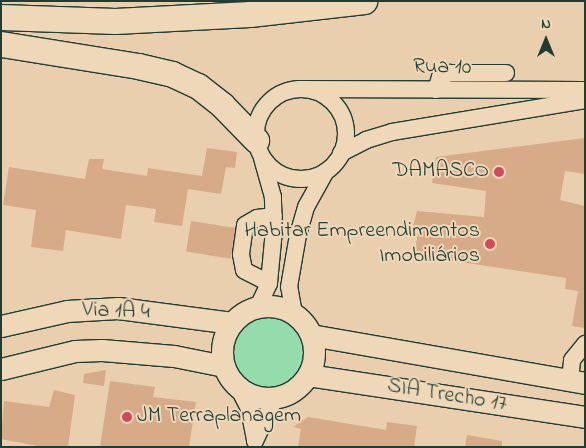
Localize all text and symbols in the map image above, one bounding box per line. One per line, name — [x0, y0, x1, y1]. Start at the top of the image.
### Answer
text: N — [541, 14, 551, 35]
north arrow — [521, 15, 571, 65]
street label: Rua 10 — [412, 54, 472, 82]
place label: DAMASCO — [392, 159, 489, 185]
marker: DAMASCO — [493, 166, 505, 178]
place label: Habitar Empreendimentos Imobiliários — [244, 218, 480, 270]
marker: Habitar Empreendimentos Imobiliários — [484, 238, 496, 250]
street label: Via 1A 4 — [82, 298, 150, 326]
street label: SIA Trecho 17 — [385, 374, 509, 418]
place label: JM Terraplanagem — [137, 404, 301, 430]
marker: JM Terraplanagem — [121, 411, 133, 423]

